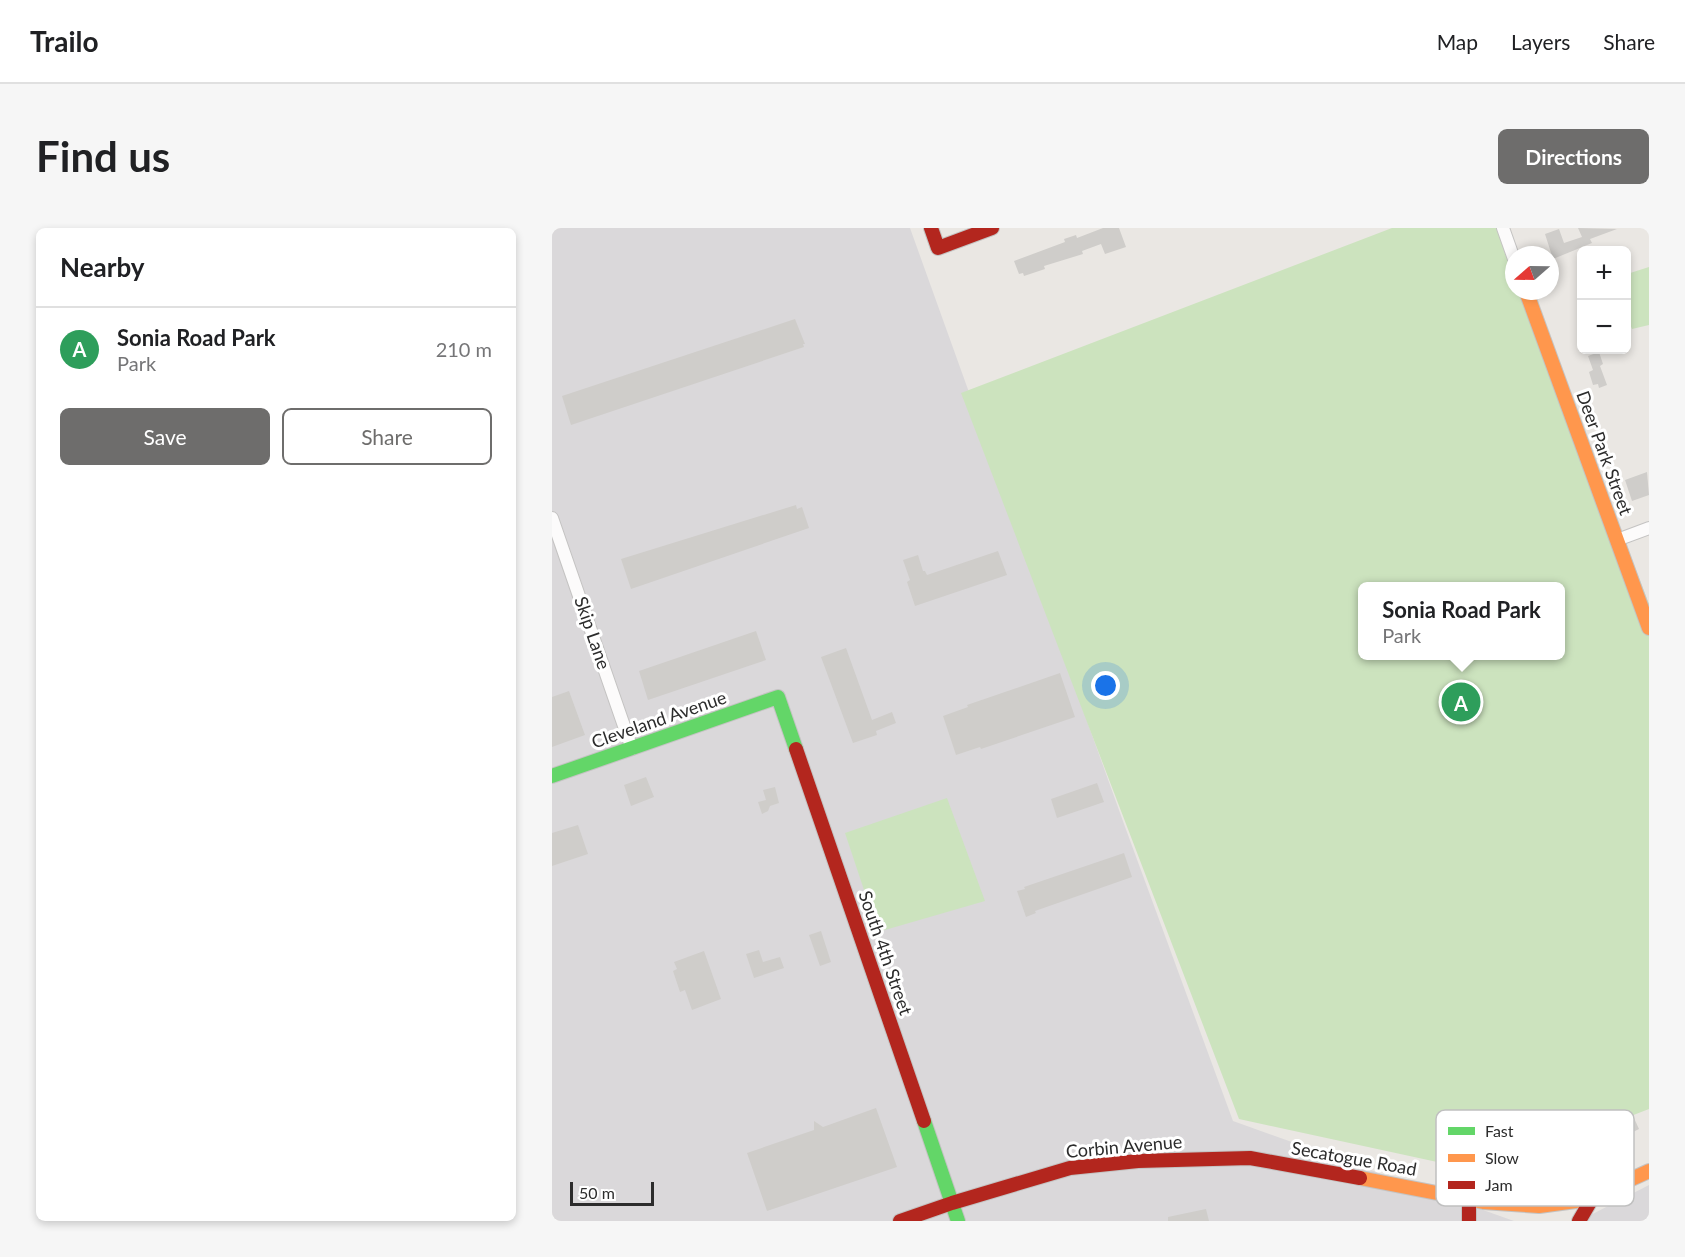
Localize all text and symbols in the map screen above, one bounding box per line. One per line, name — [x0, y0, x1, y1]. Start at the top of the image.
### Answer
text: Trailo — [30, 24, 99, 58]
text: Map — [1437, 29, 1478, 54]
text: Layers — [1511, 29, 1570, 54]
text: Share — [1603, 29, 1655, 54]
button: Directions — [1498, 129, 1649, 184]
text: Find us — [36, 131, 170, 181]
north arrow — [1505, 246, 1559, 300]
map controls — [1577, 246, 1631, 354]
button: + — [1577, 246, 1631, 300]
text: Nearby — [60, 251, 145, 283]
button: − — [1577, 300, 1631, 354]
text: Sonia Road Park — [117, 324, 276, 351]
text: A — [73, 337, 86, 361]
text: 210 m — [436, 337, 492, 361]
text: Park — [117, 351, 156, 375]
street label: Deer Park Street — [1572, 388, 1638, 518]
button: Save — [60, 408, 270, 465]
button: Share — [282, 408, 492, 465]
popup — [1358, 582, 1565, 660]
street label: Skip Lane — [570, 593, 616, 672]
text: Sonia Road Park — [1382, 596, 1541, 623]
text: Park — [1382, 623, 1421, 647]
your location — [1091, 671, 1120, 700]
pin: A — [1442, 680, 1480, 724]
street label: Cleveland Avenue — [588, 686, 729, 752]
street label: South 4th Street — [854, 888, 918, 1018]
legend — [1436, 1110, 1634, 1206]
text: Fast — [1485, 1121, 1514, 1140]
street label: Corbin Avenue — [1065, 1130, 1183, 1162]
street label: Secatogue Road — [1290, 1136, 1418, 1180]
text: Slow — [1485, 1148, 1519, 1167]
text: Jam — [1485, 1175, 1513, 1194]
scale bar — [570, 1179, 654, 1206]
text: 50 m — [579, 1183, 615, 1202]

